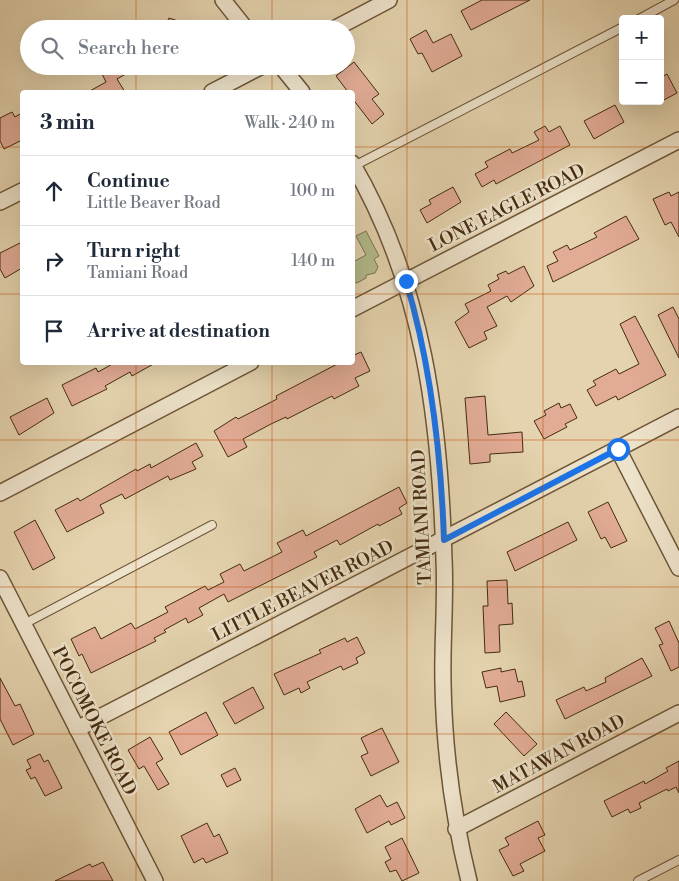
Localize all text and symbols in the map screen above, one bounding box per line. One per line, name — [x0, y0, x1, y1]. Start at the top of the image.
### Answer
map controls — [619, 15, 664, 105]
button: + — [619, 15, 664, 60]
search box — [20, 20, 355, 75]
icon: search — [38, 34, 66, 62]
text: Search here — [78, 36, 179, 60]
button: − — [619, 60, 664, 105]
text: 3 min — [40, 110, 95, 136]
text: Walk · 240 m — [244, 113, 335, 133]
street label: LONE EAGLE ROAD — [425, 159, 589, 257]
text: Continue — [87, 169, 170, 193]
icon: ahead — [40, 177, 68, 205]
text: 100 m — [290, 181, 335, 201]
text: Little Beaver Road — [87, 193, 221, 213]
text: Turn right — [87, 239, 180, 263]
icon: right — [40, 247, 68, 275]
text: 140 m — [291, 251, 335, 271]
text: Tamiani Road — [87, 263, 188, 283]
route end — [395, 270, 418, 293]
icon: arrive — [40, 317, 68, 345]
text: Arrive at destination — [87, 319, 270, 343]
route start — [607, 438, 630, 461]
street label: TAMIANI ROAD — [407, 449, 437, 585]
street label: LITTLE BEAVER ROAD — [208, 535, 398, 647]
street label: POCOMOKE ROAD — [47, 643, 141, 799]
street label: MATAWAN ROAD — [489, 709, 629, 799]

